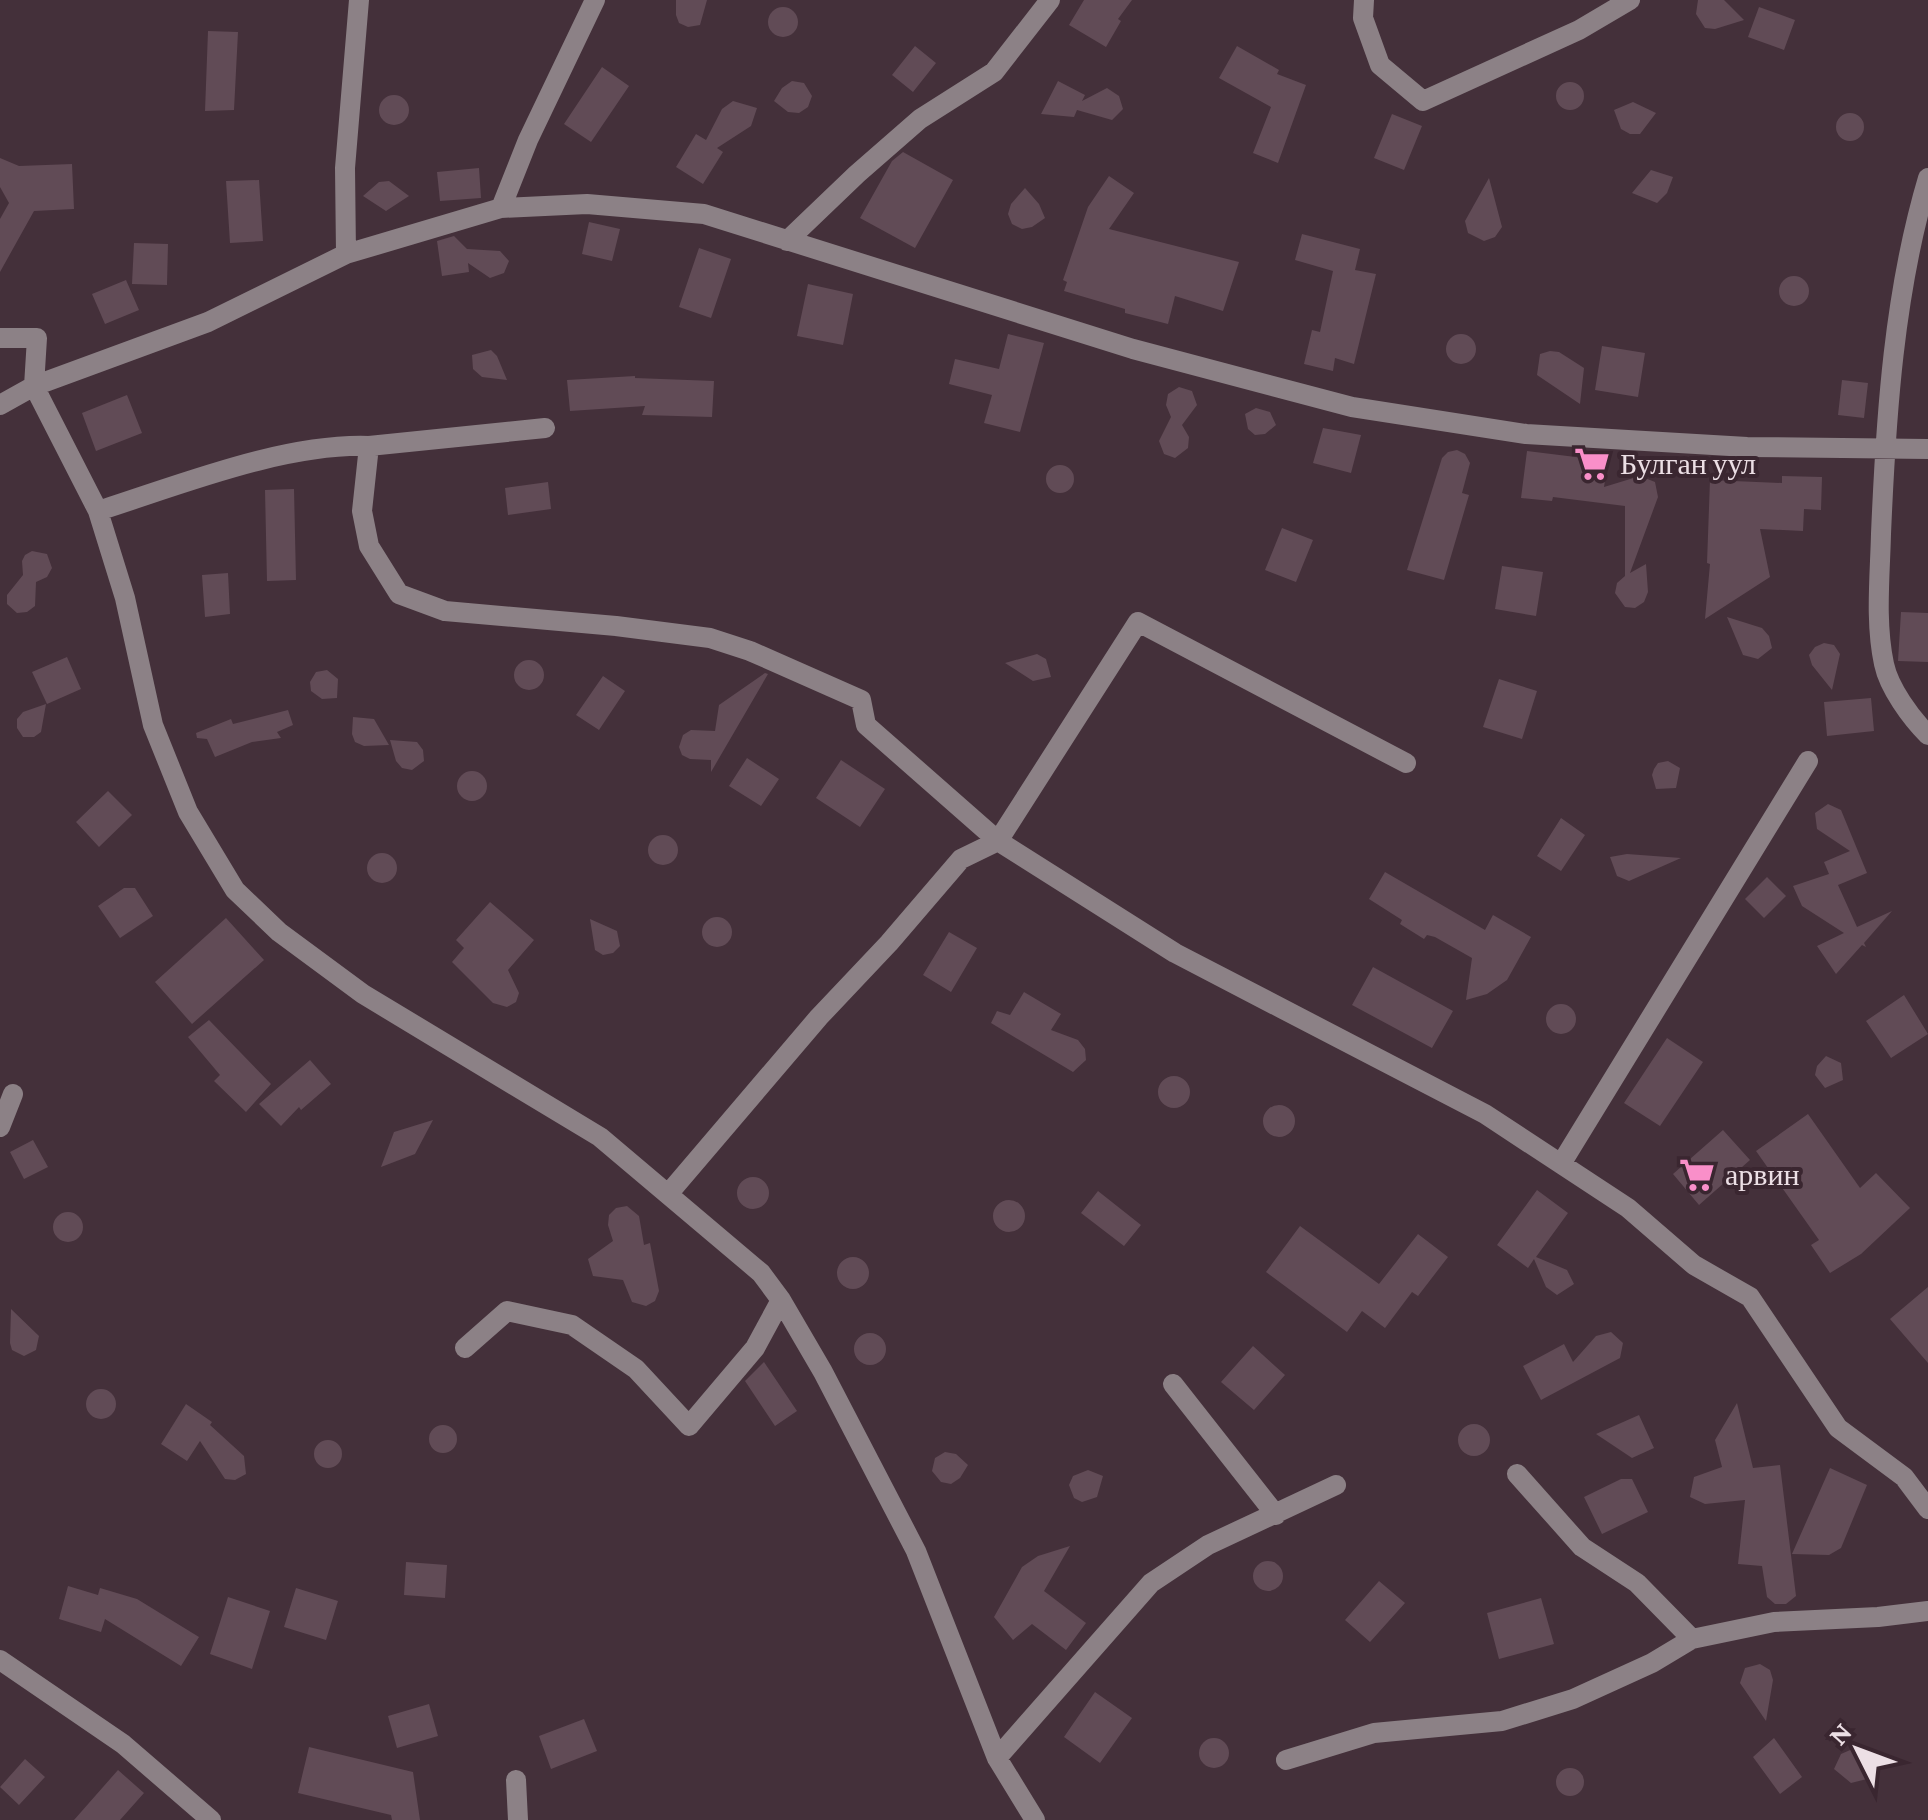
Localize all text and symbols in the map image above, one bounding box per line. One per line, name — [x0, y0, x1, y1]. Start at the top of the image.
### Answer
supermarket icon: Булган уул — [1573, 445, 1611, 483]
place label: Булган уул — [1620, 447, 1756, 480]
supermarket icon: арвин — [1678, 1156, 1716, 1194]
place label: арвин — [1725, 1158, 1800, 1191]
north arrow — [1808, 1700, 1908, 1800]
text: N — [1822, 1716, 1858, 1751]

